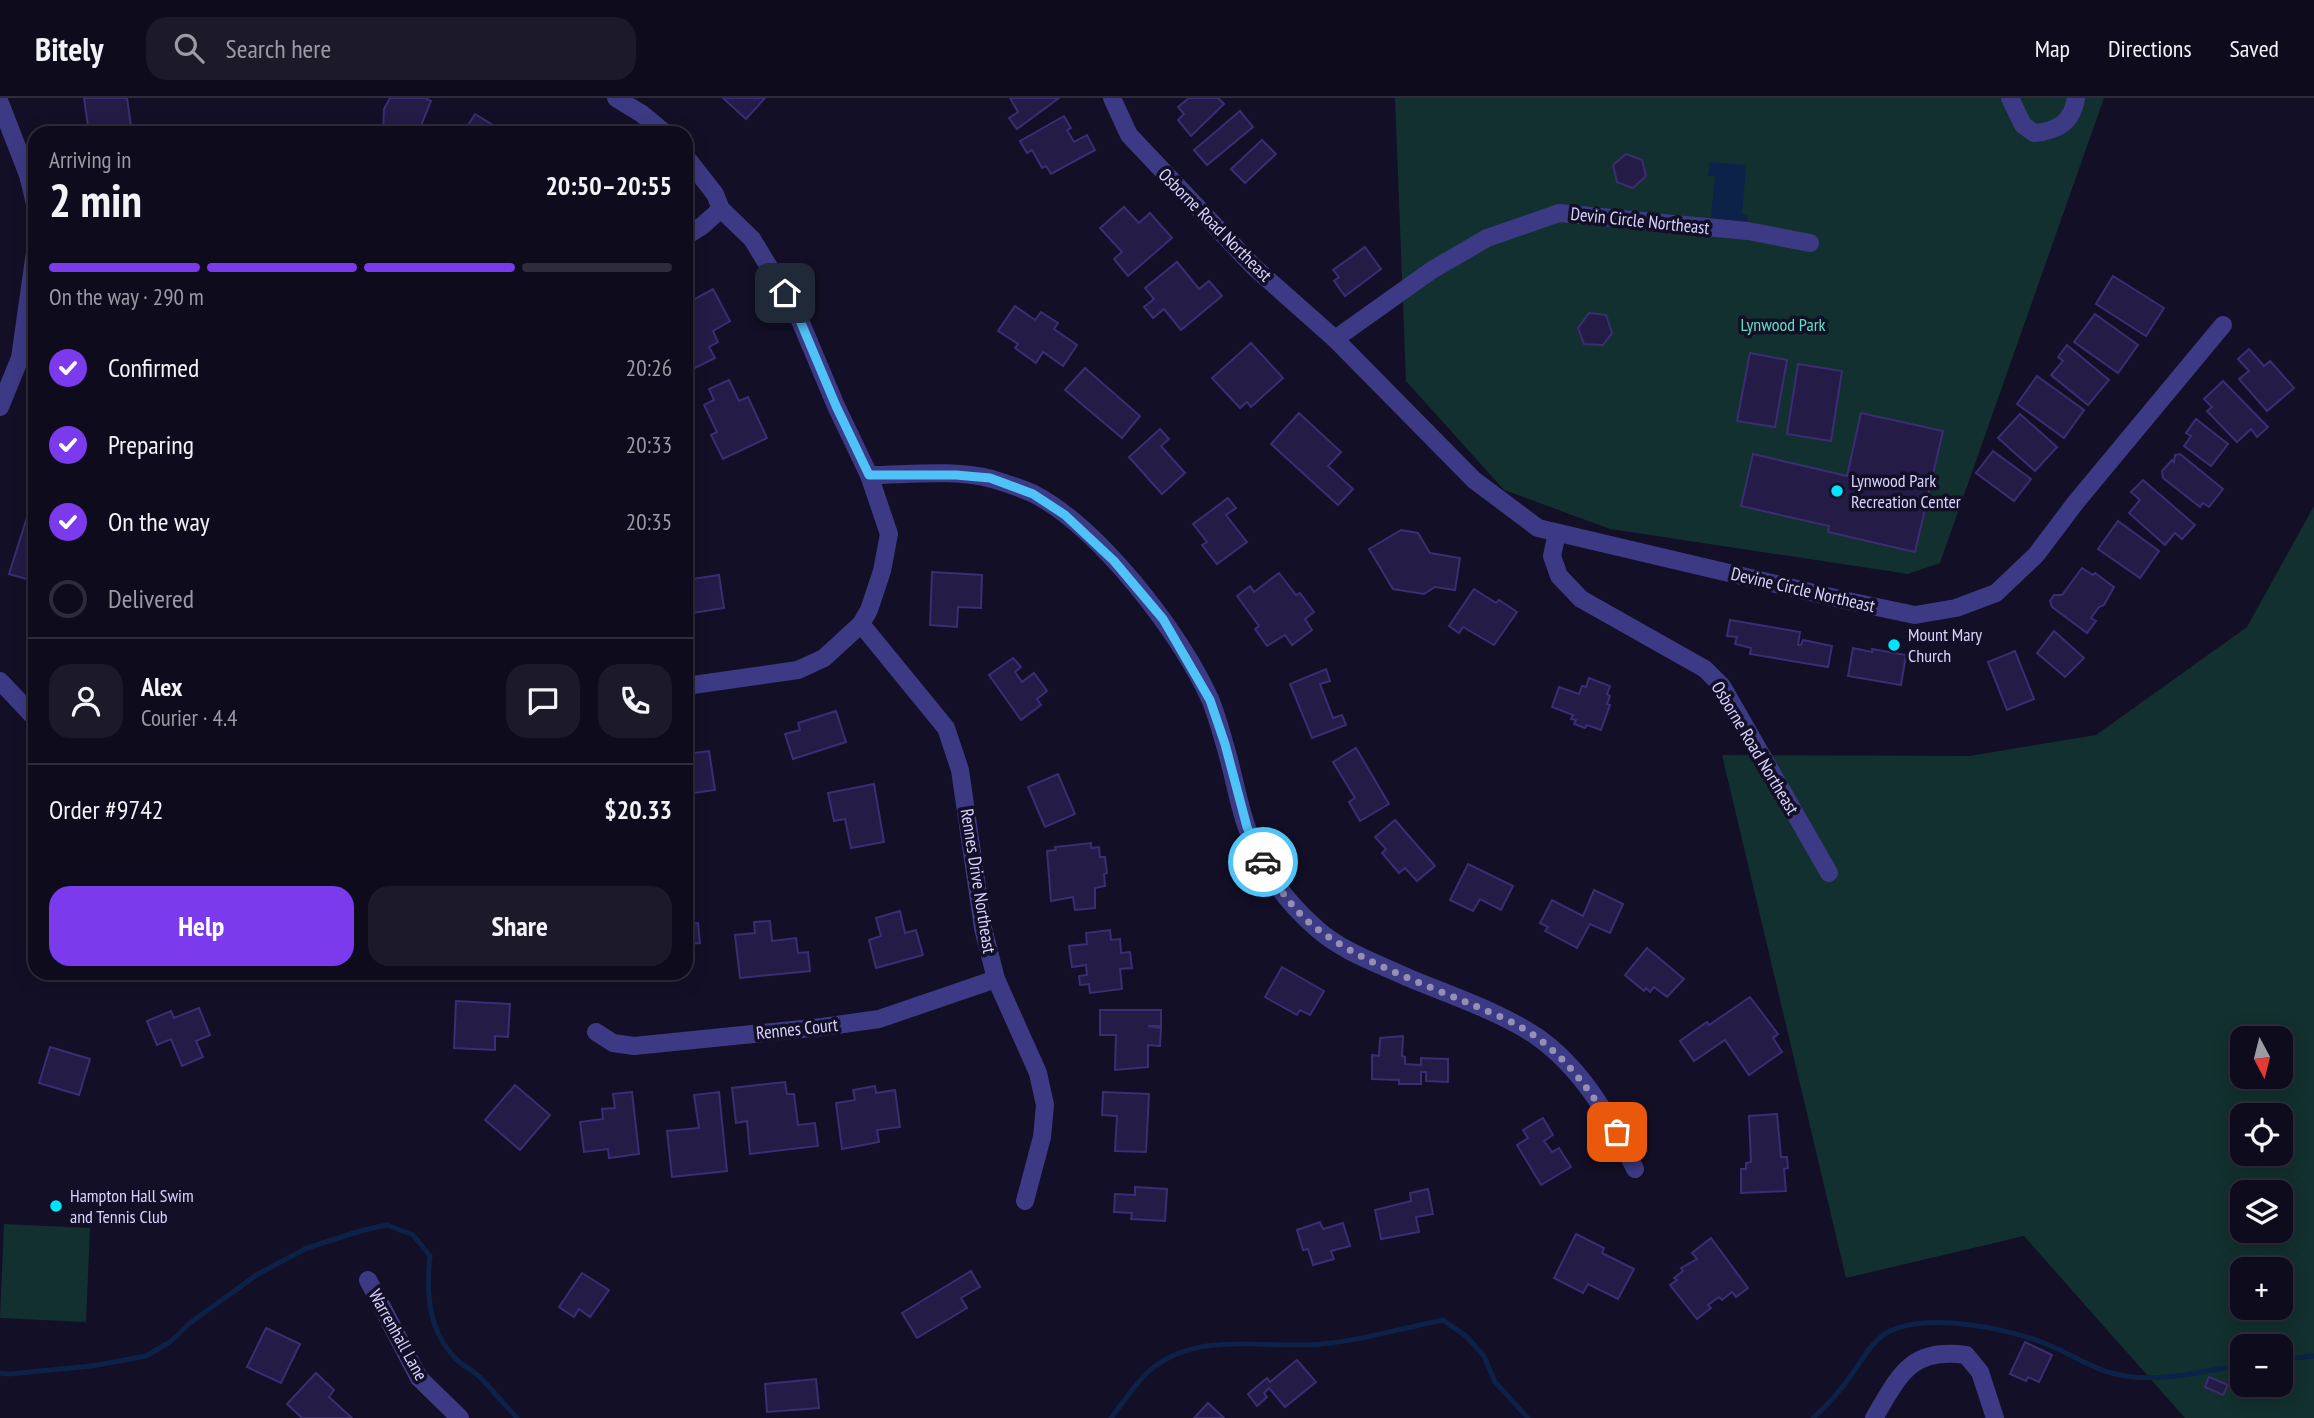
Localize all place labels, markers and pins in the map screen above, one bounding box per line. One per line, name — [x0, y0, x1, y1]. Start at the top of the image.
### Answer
pin — [755, 263, 815, 323]
place label: Lynwood Park Recreation Center — [1851, 469, 1961, 513]
marker: Lynwood Park Recreation Center — [1829, 483, 1845, 499]
place label: Mount Mary Church — [1908, 623, 1982, 667]
marker: Mount Mary Church — [1886, 637, 1902, 653]
pin — [1587, 1102, 1647, 1162]
place label: Hampton Hall Swim and Tennis Club — [70, 1184, 194, 1228]
marker: Hampton Hall Swim and Tennis Club — [48, 1198, 64, 1214]

